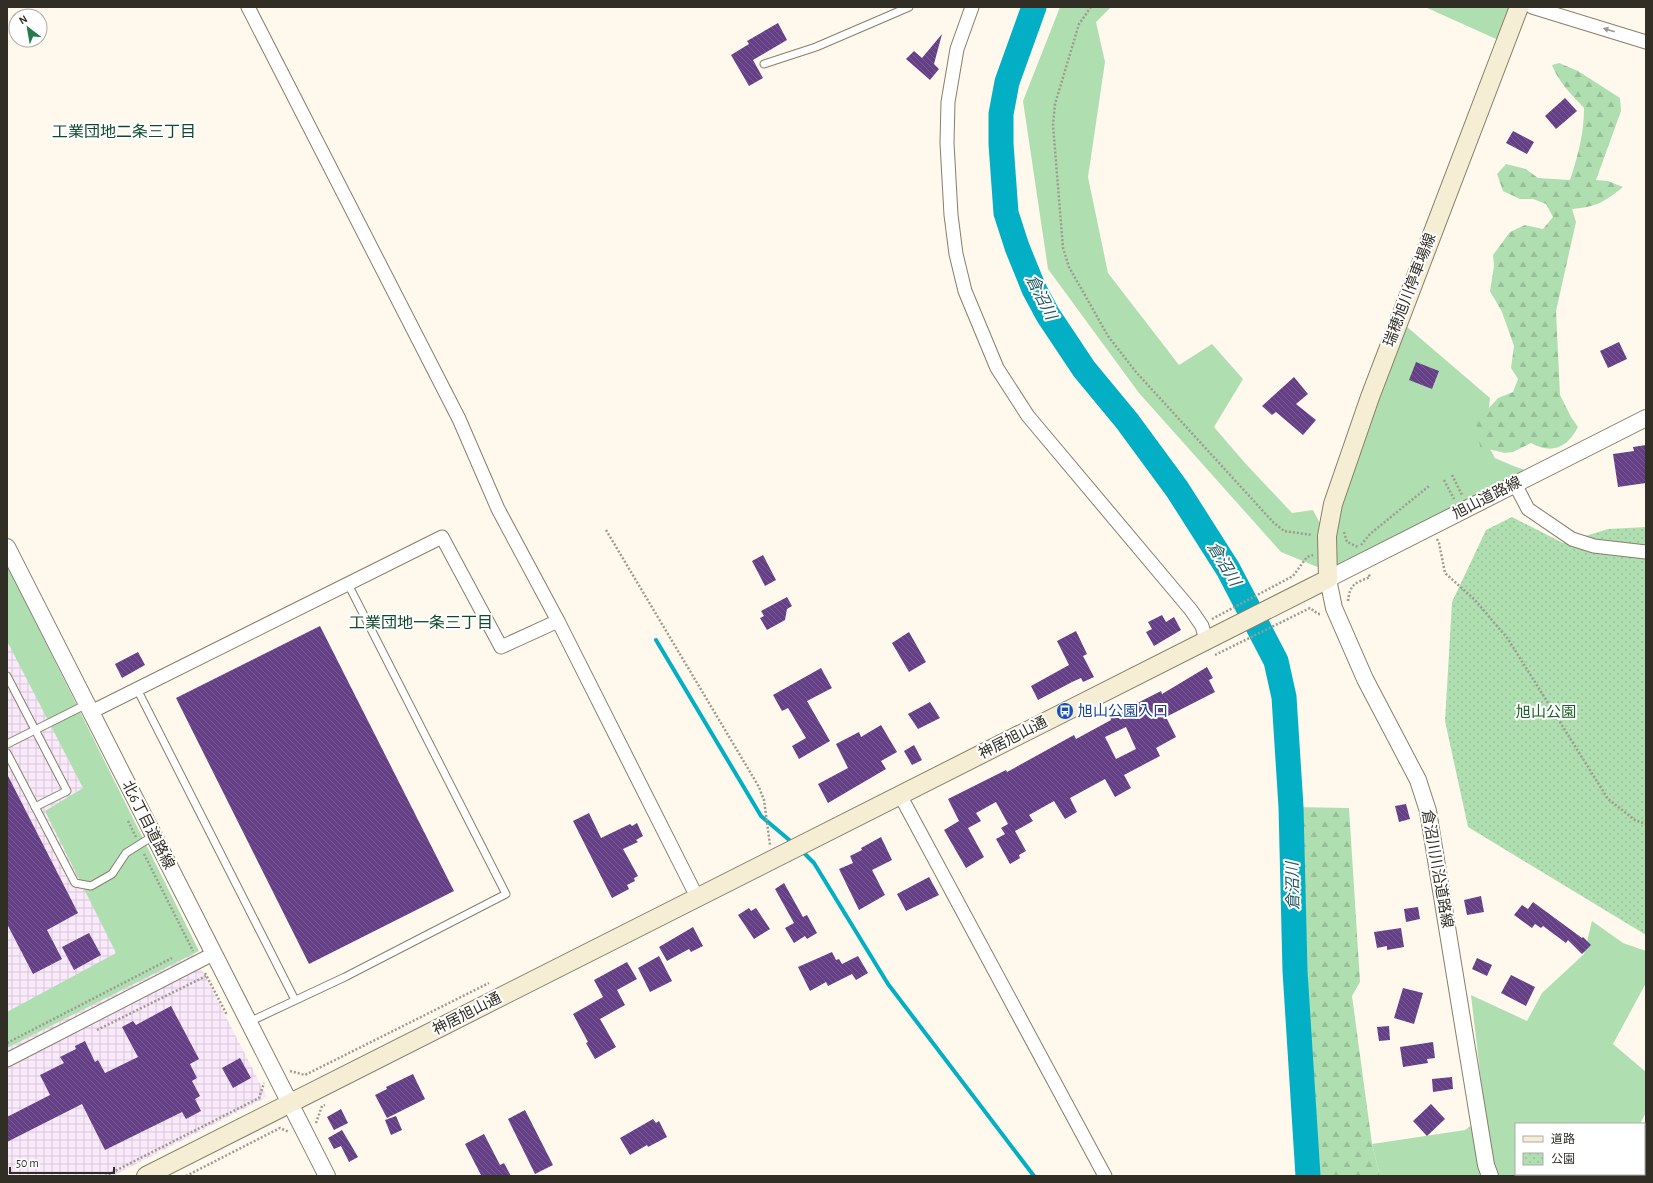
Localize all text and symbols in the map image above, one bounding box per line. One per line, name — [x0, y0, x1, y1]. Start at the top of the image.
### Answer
north arrow — [8, 8, 48, 48]
text: N — [17, 13, 29, 27]
one-way arrow — [1602, 27, 1614, 33]
district label: 工業団地二条三丁目 — [52, 123, 196, 140]
street label: 瑞穂旭川停車場線 — [1381, 231, 1439, 349]
water label: 倉沼川 — [1023, 272, 1061, 324]
street label: 旭山道路線 — [1450, 473, 1524, 522]
water label: 倉沼川 — [1205, 539, 1245, 590]
district label: 工業団地一条三丁目 — [349, 614, 493, 631]
bus stop icon: 旭山公園入口 — [1055, 701, 1075, 721]
place label: 旭山公園入口 — [1078, 703, 1168, 719]
park label: 旭山公園 — [1516, 704, 1576, 720]
street label: 神居旭山通 — [976, 713, 1050, 762]
street label: 北6丁目道路線 — [119, 777, 178, 872]
street label: 倉沼川川沿道路線 — [1419, 808, 1456, 929]
water label: 倉沼川 — [1284, 860, 1301, 910]
street label: 神居旭山通 — [430, 989, 504, 1038]
legend — [1515, 1123, 1645, 1175]
text: 道路 — [1551, 1132, 1575, 1145]
scale bar — [10, 1149, 114, 1175]
text: 公園 — [1551, 1153, 1575, 1165]
text: 50 m — [16, 1157, 39, 1169]

